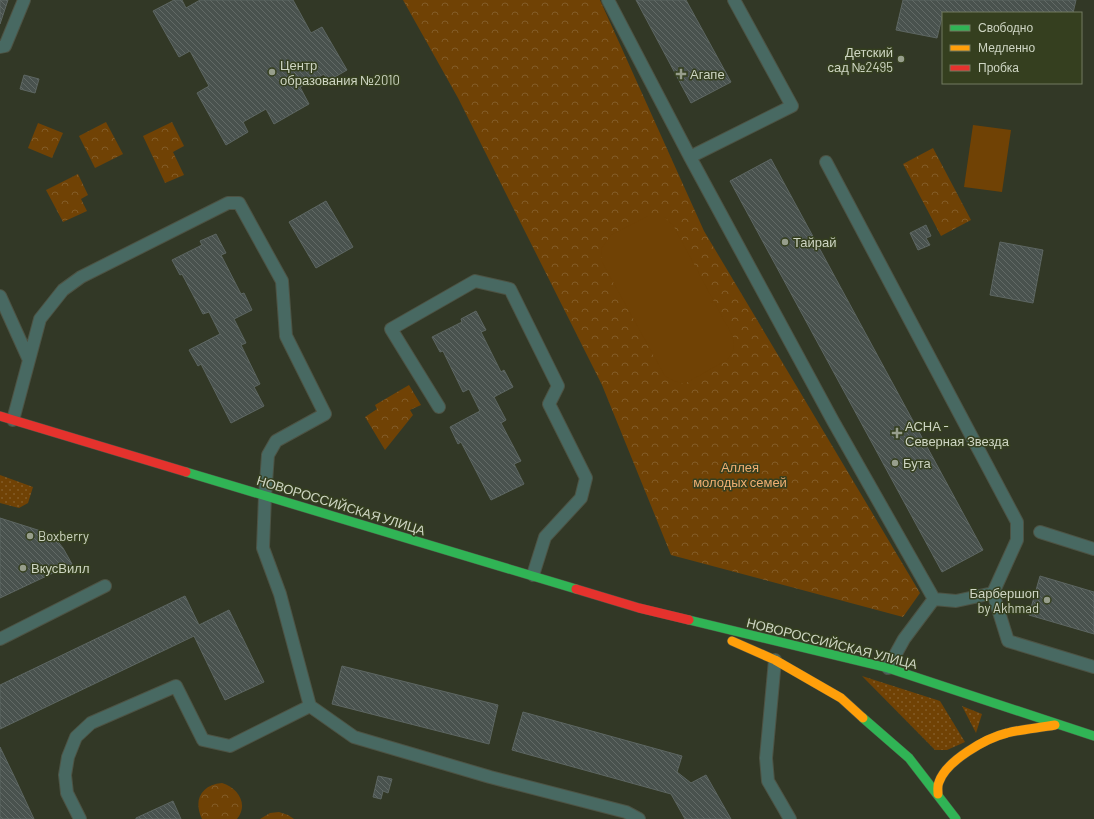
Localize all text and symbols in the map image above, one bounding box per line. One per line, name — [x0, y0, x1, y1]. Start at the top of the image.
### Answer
legend — [942, 12, 1082, 84]
text: Свободно — [978, 20, 1033, 35]
text: Медленно — [978, 40, 1035, 55]
place label: Детский сад №2495 — [828, 44, 893, 75]
marker: Детский сад №2495 — [896, 54, 906, 64]
place label: Центр образования №2010 — [280, 57, 400, 88]
text: Пробка — [978, 60, 1019, 75]
place label: Агапе — [690, 66, 725, 82]
marker: Центр образования №2010 — [267, 67, 277, 77]
marker: Агапе — [675, 68, 687, 80]
place label: Тайрай — [793, 234, 837, 250]
marker: Тайрай — [780, 237, 790, 247]
place label: АСНА - Северная Звезда — [905, 418, 1010, 449]
marker: АСНА - Северная Звезда — [892, 428, 902, 438]
place label: Бута — [903, 455, 932, 471]
marker: Бута — [890, 458, 900, 468]
park label: Аллея молодых семей — [693, 459, 787, 490]
street label: НОВОРОССИЙСКАЯ УЛИЦА — [255, 472, 428, 538]
place label: Boxberry — [38, 528, 89, 544]
marker: Boxberry — [25, 531, 35, 541]
place label: ВкусВилл — [31, 560, 89, 576]
marker: ВкусВилл — [18, 563, 28, 573]
place label: Барбершоп by Akhmad — [970, 585, 1039, 616]
marker: Барбершоп by Akhmad — [1042, 595, 1052, 605]
street label: НОВОРОССИЙСКАЯ УЛИЦА — [745, 614, 919, 672]

